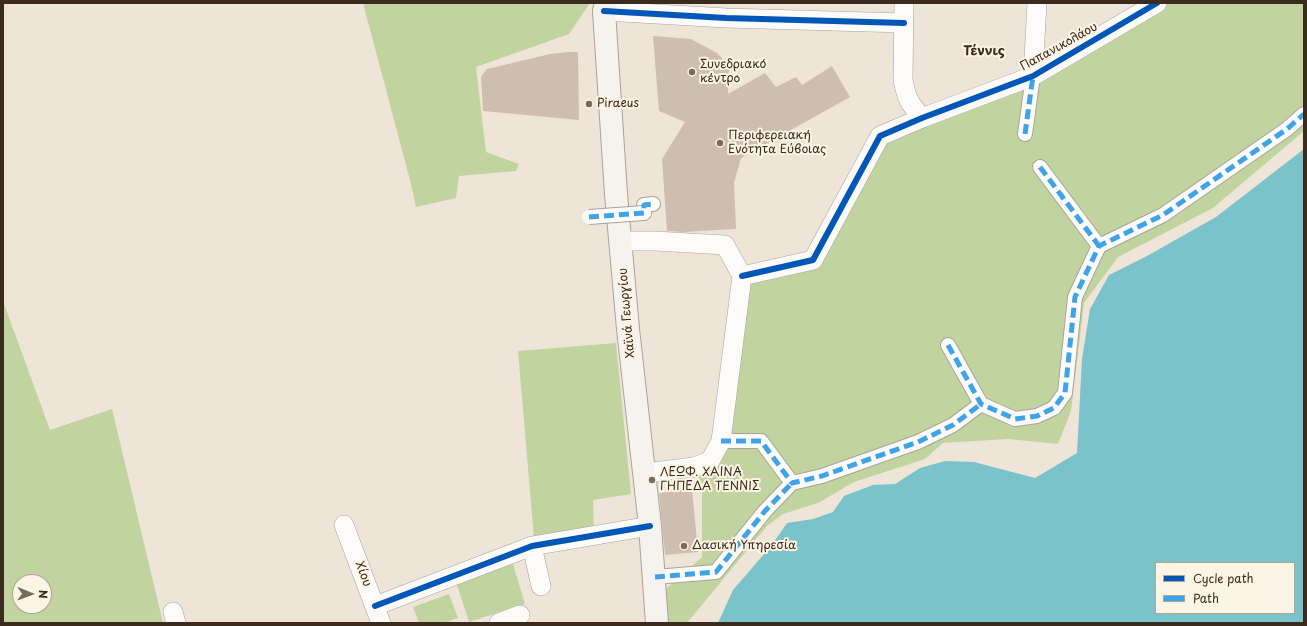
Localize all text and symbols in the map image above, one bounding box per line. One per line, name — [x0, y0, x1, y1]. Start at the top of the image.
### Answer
street label: Παπανικολάου — [1018, 20, 1100, 74]
district label: Τέννις — [963, 43, 1005, 59]
place label: Συνεδριακό κέντρο — [700, 58, 766, 86]
marker: Συνεδριακό κέντρο — [687, 67, 697, 77]
place label: Piraeus — [597, 97, 639, 111]
marker: Piraeus — [584, 99, 594, 109]
place label: Περιφερειακή Ενότητα Εύβοιας — [728, 129, 826, 157]
marker: Περιφερειακή Ενότητα Εύβοιας — [715, 138, 725, 148]
street label: Χαϊνά Γεωργίου — [616, 267, 638, 359]
place label: ΛΕΩΦ. ΧΑΙΝΑ ΓΗΠΕΔΑ ΤΕΝΝΙΣ — [660, 466, 760, 494]
marker: ΛΕΩΦ. ΧΑΙΝΑ ΓΗΠΕΔΑ ΤΕΝΝΙΣ — [647, 475, 657, 485]
place label: Δασική Υπηρεσία — [692, 539, 796, 553]
marker: Δασική Υπηρεσία — [679, 541, 689, 551]
street label: Χίου — [352, 559, 374, 589]
legend — [1155, 562, 1295, 614]
text: Cycle path — [1193, 569, 1254, 587]
north arrow — [12, 574, 52, 614]
text: Path — [1193, 589, 1219, 607]
text: N — [35, 590, 52, 599]

